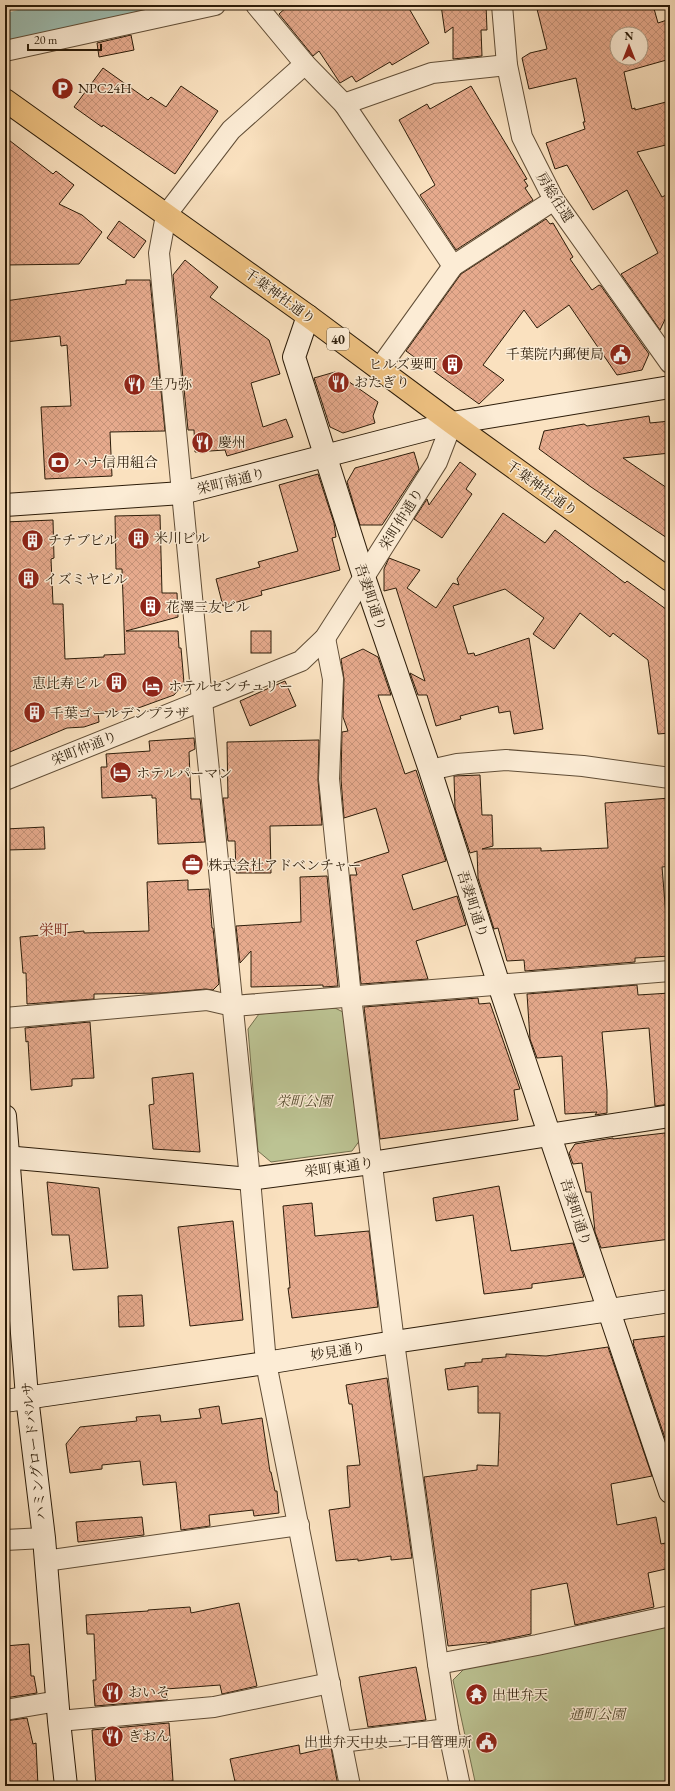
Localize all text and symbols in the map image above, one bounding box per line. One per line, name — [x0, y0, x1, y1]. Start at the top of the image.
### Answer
scale bar — [28, 26, 101, 52]
north arrow — [609, 26, 649, 66]
text: N — [625, 29, 634, 43]
text: 20 m — [34, 32, 58, 48]
parking icon: NPC24H — [50, 75, 76, 101]
place label: NPC24H — [78, 79, 132, 97]
street label: 房総往還 — [533, 168, 577, 226]
street label: 千葉神社通り — [241, 264, 319, 328]
road number: 40 — [327, 328, 349, 350]
public building icon: 千葉院内郵便局 — [607, 341, 633, 367]
place label: 千葉院内郵便局 — [506, 345, 604, 363]
building icon: ヒルズ要町 — [440, 351, 466, 377]
place label: ヒルズ要町 — [368, 355, 438, 373]
restaurant icon: おたぎり — [326, 369, 352, 395]
restaurant icon: 生乃弥 — [122, 371, 148, 397]
place label: おたぎり — [354, 373, 410, 391]
place label: 生乃弥 — [150, 375, 192, 393]
restaurant icon: 慶州 — [189, 429, 215, 455]
place label: 慶州 — [218, 433, 246, 451]
bank icon: ハナ信用組合 — [46, 449, 72, 475]
place label: ハナ信用組合 — [74, 453, 158, 471]
street label: 千葉神社通り — [503, 456, 581, 520]
street label: 栄町南通り — [195, 464, 267, 498]
street label: 栄町仲通り — [375, 485, 427, 553]
building icon: 米川ビル — [125, 525, 151, 551]
building icon: チチブビル — [20, 527, 46, 553]
place label: 米川ビル — [154, 529, 210, 547]
place label: チチブビル — [48, 531, 118, 549]
street label: 吾妻町通り — [351, 561, 391, 633]
building icon: イズミヤビル — [15, 566, 41, 592]
place label: イズミヤビル — [44, 570, 128, 588]
building icon: 花澤三友ビル — [138, 594, 164, 620]
place label: 花澤三友ビル — [166, 598, 250, 616]
building icon: 恵比寿ビル — [104, 670, 130, 696]
hotel icon: ホテルセンチュリー — [140, 673, 166, 699]
place label: 恵比寿ビル — [32, 674, 102, 692]
place label: ホテルセンチュリー — [168, 677, 293, 695]
building icon: 千葉ゴールデンプラザ — [21, 700, 47, 726]
place label: 千葉ゴールデンプラザ — [50, 704, 189, 722]
street label: 栄町仲通り — [48, 727, 120, 769]
hotel icon: ホテルパーマン — [107, 760, 133, 786]
place label: ホテルパーマン — [136, 764, 232, 782]
office icon: 株式会社アドベンチャー — [179, 852, 205, 878]
place label: 株式会社アドベンチャー — [208, 856, 362, 874]
street label: 吾妻町通り — [454, 868, 492, 940]
district label: 栄町 — [39, 920, 69, 939]
park label: 栄町公園 — [276, 1092, 334, 1110]
street label: 栄町東通り — [303, 1153, 375, 1181]
street label: 吾妻町通り — [557, 1176, 595, 1248]
street label: 妙見通り — [309, 1338, 367, 1364]
street label: ハミングロードパルサ — [18, 1381, 50, 1521]
restaurant icon: おいそ — [99, 1679, 125, 1705]
temple icon: 出世弁天 — [464, 1682, 490, 1708]
place label: おいそ — [128, 1683, 170, 1701]
place label: 出世弁天 — [492, 1686, 548, 1704]
park label: 通町公園 — [569, 1705, 627, 1723]
restaurant icon: ぎおん — [99, 1723, 125, 1749]
place label: ぎおん — [128, 1727, 170, 1745]
public building icon: 出世弁天中央一丁目管理所 — [474, 1729, 500, 1755]
place label: 出世弁天中央一丁目管理所 — [304, 1733, 472, 1751]

